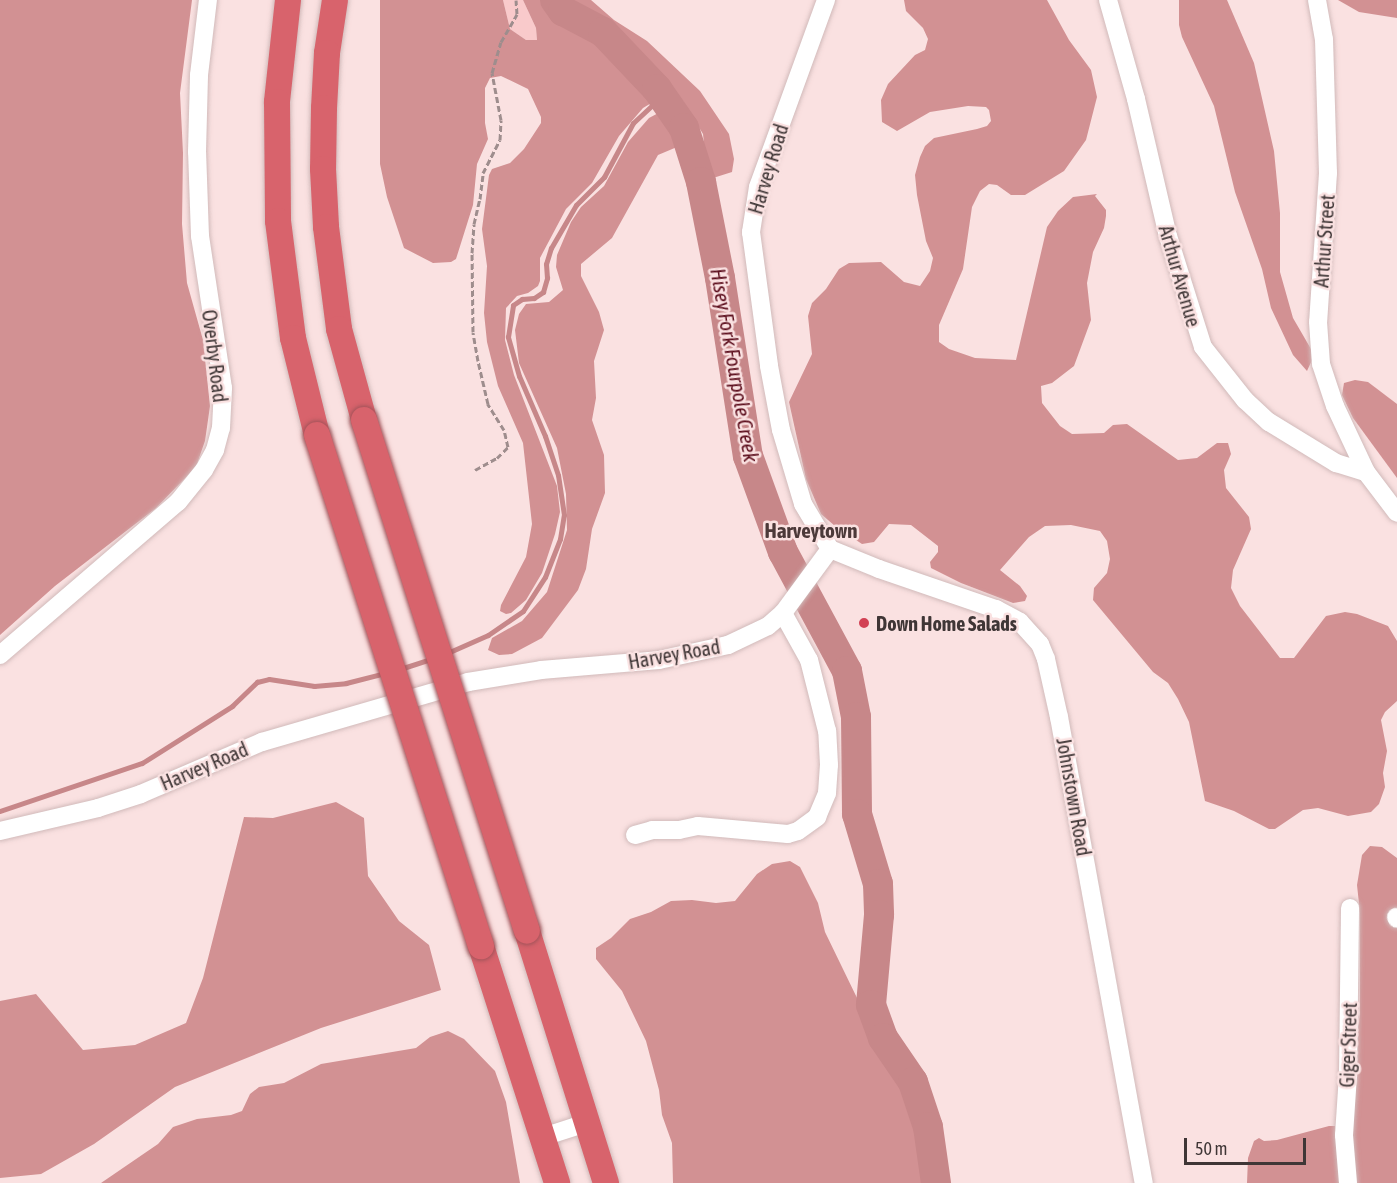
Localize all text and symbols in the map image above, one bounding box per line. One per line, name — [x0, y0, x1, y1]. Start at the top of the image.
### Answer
street label: Harvey Road — [743, 121, 793, 217]
street label: Arthur Street — [1309, 194, 1339, 288]
street label: Arthur Avenue — [1154, 222, 1206, 330]
water label: Hisey Fork Fourpole Creek — [706, 266, 764, 464]
street label: Overby Road — [197, 308, 233, 404]
district label: Harveytown — [765, 517, 857, 543]
place label: Down Home Salads — [876, 611, 1017, 635]
marker: Down Home Salads — [857, 616, 871, 630]
street label: Harvey Road — [626, 634, 722, 674]
street label: Johnstown Road — [1052, 736, 1096, 858]
street label: Harvey Road — [157, 737, 251, 795]
street label: Giger Street — [1335, 1002, 1361, 1088]
scale bar — [1187, 1126, 1308, 1164]
text: 50 m — [1195, 1138, 1227, 1159]

